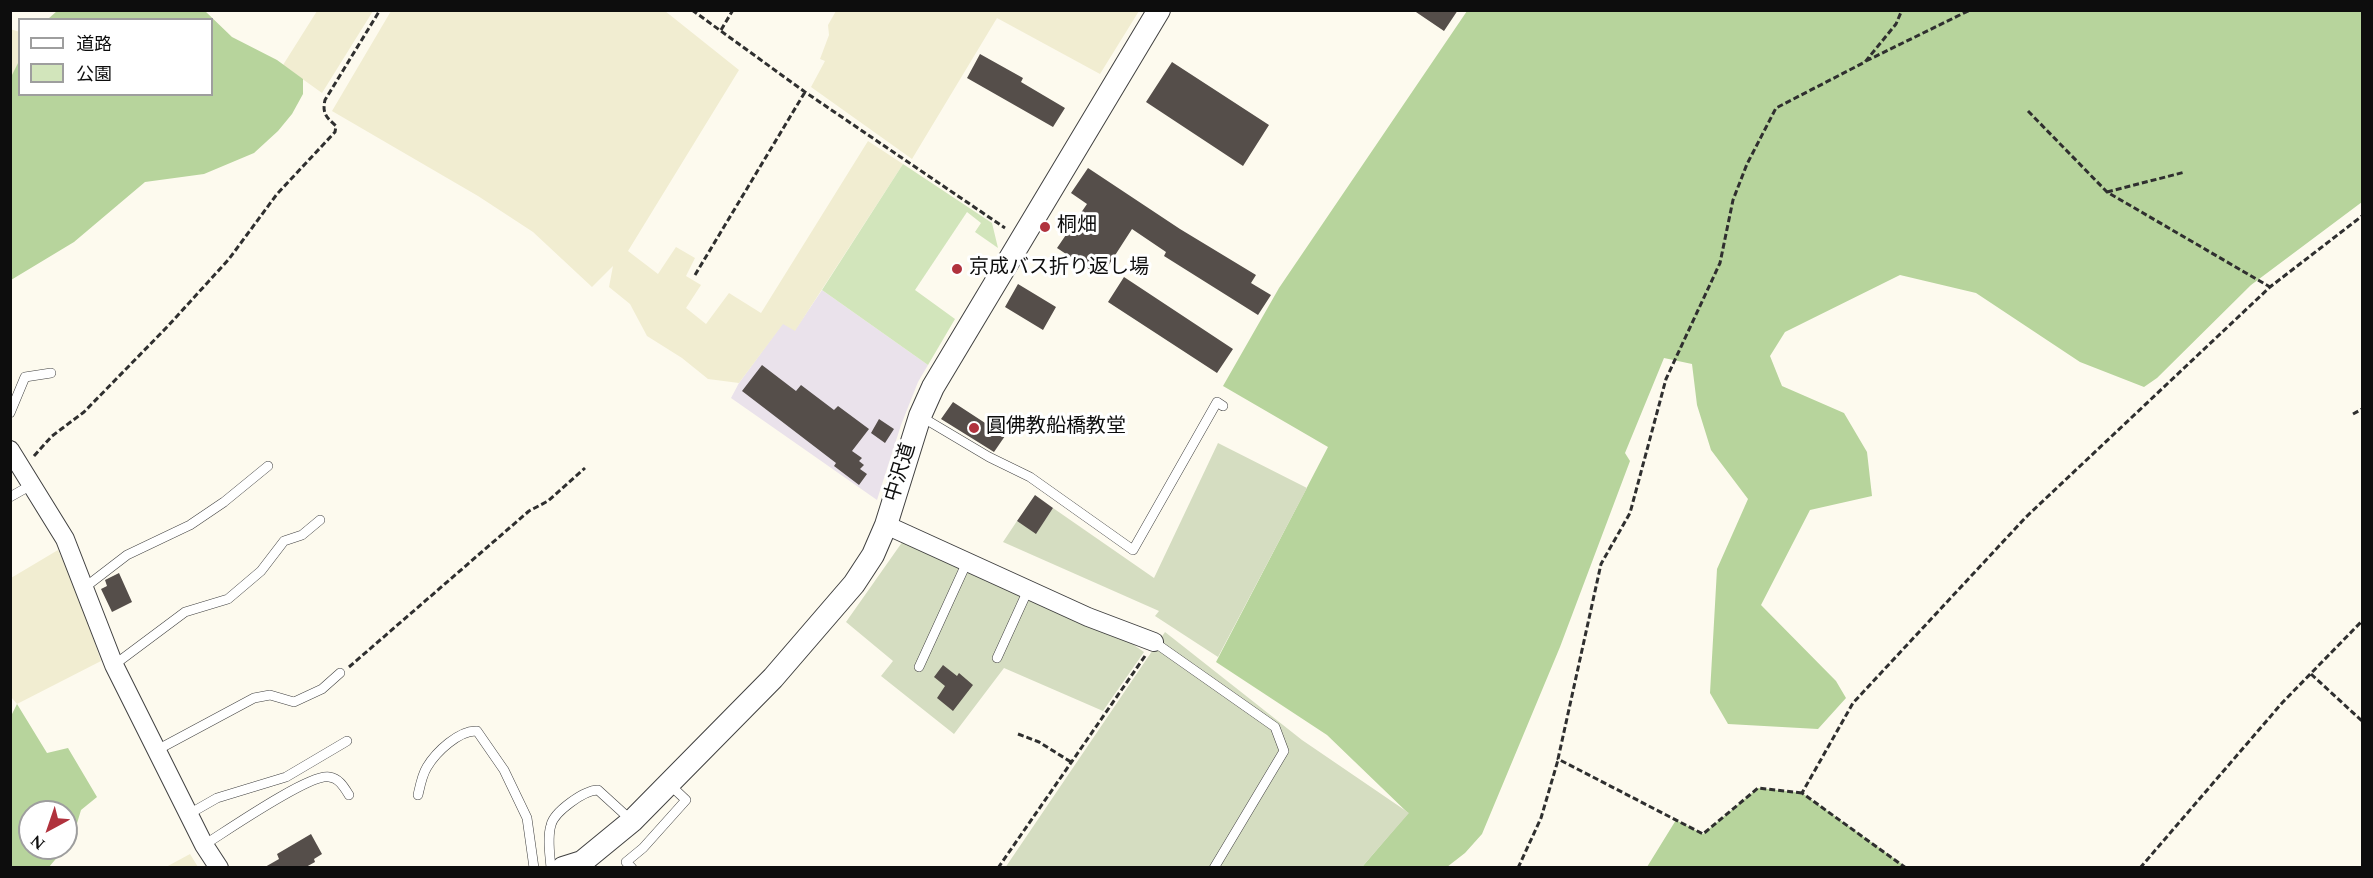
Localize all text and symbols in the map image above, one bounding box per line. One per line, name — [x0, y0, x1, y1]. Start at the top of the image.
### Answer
legend — [18, 18, 213, 96]
text: 道路 — [76, 31, 112, 58]
text: 公園 — [76, 61, 112, 88]
place label: 桐畑 — [1057, 215, 1097, 239]
marker: 桐畑 — [1038, 220, 1052, 234]
place label: 京成バス折り返し場 — [969, 257, 1149, 281]
marker: 京成バス折り返し場 — [950, 262, 964, 276]
place label: 圓佛教船橋教堂 — [986, 416, 1126, 440]
marker: 圓佛教船橋教堂 — [967, 421, 981, 435]
street label: 中沢道 — [882, 441, 922, 505]
north arrow — [18, 800, 78, 860]
text: N — [25, 829, 50, 856]

